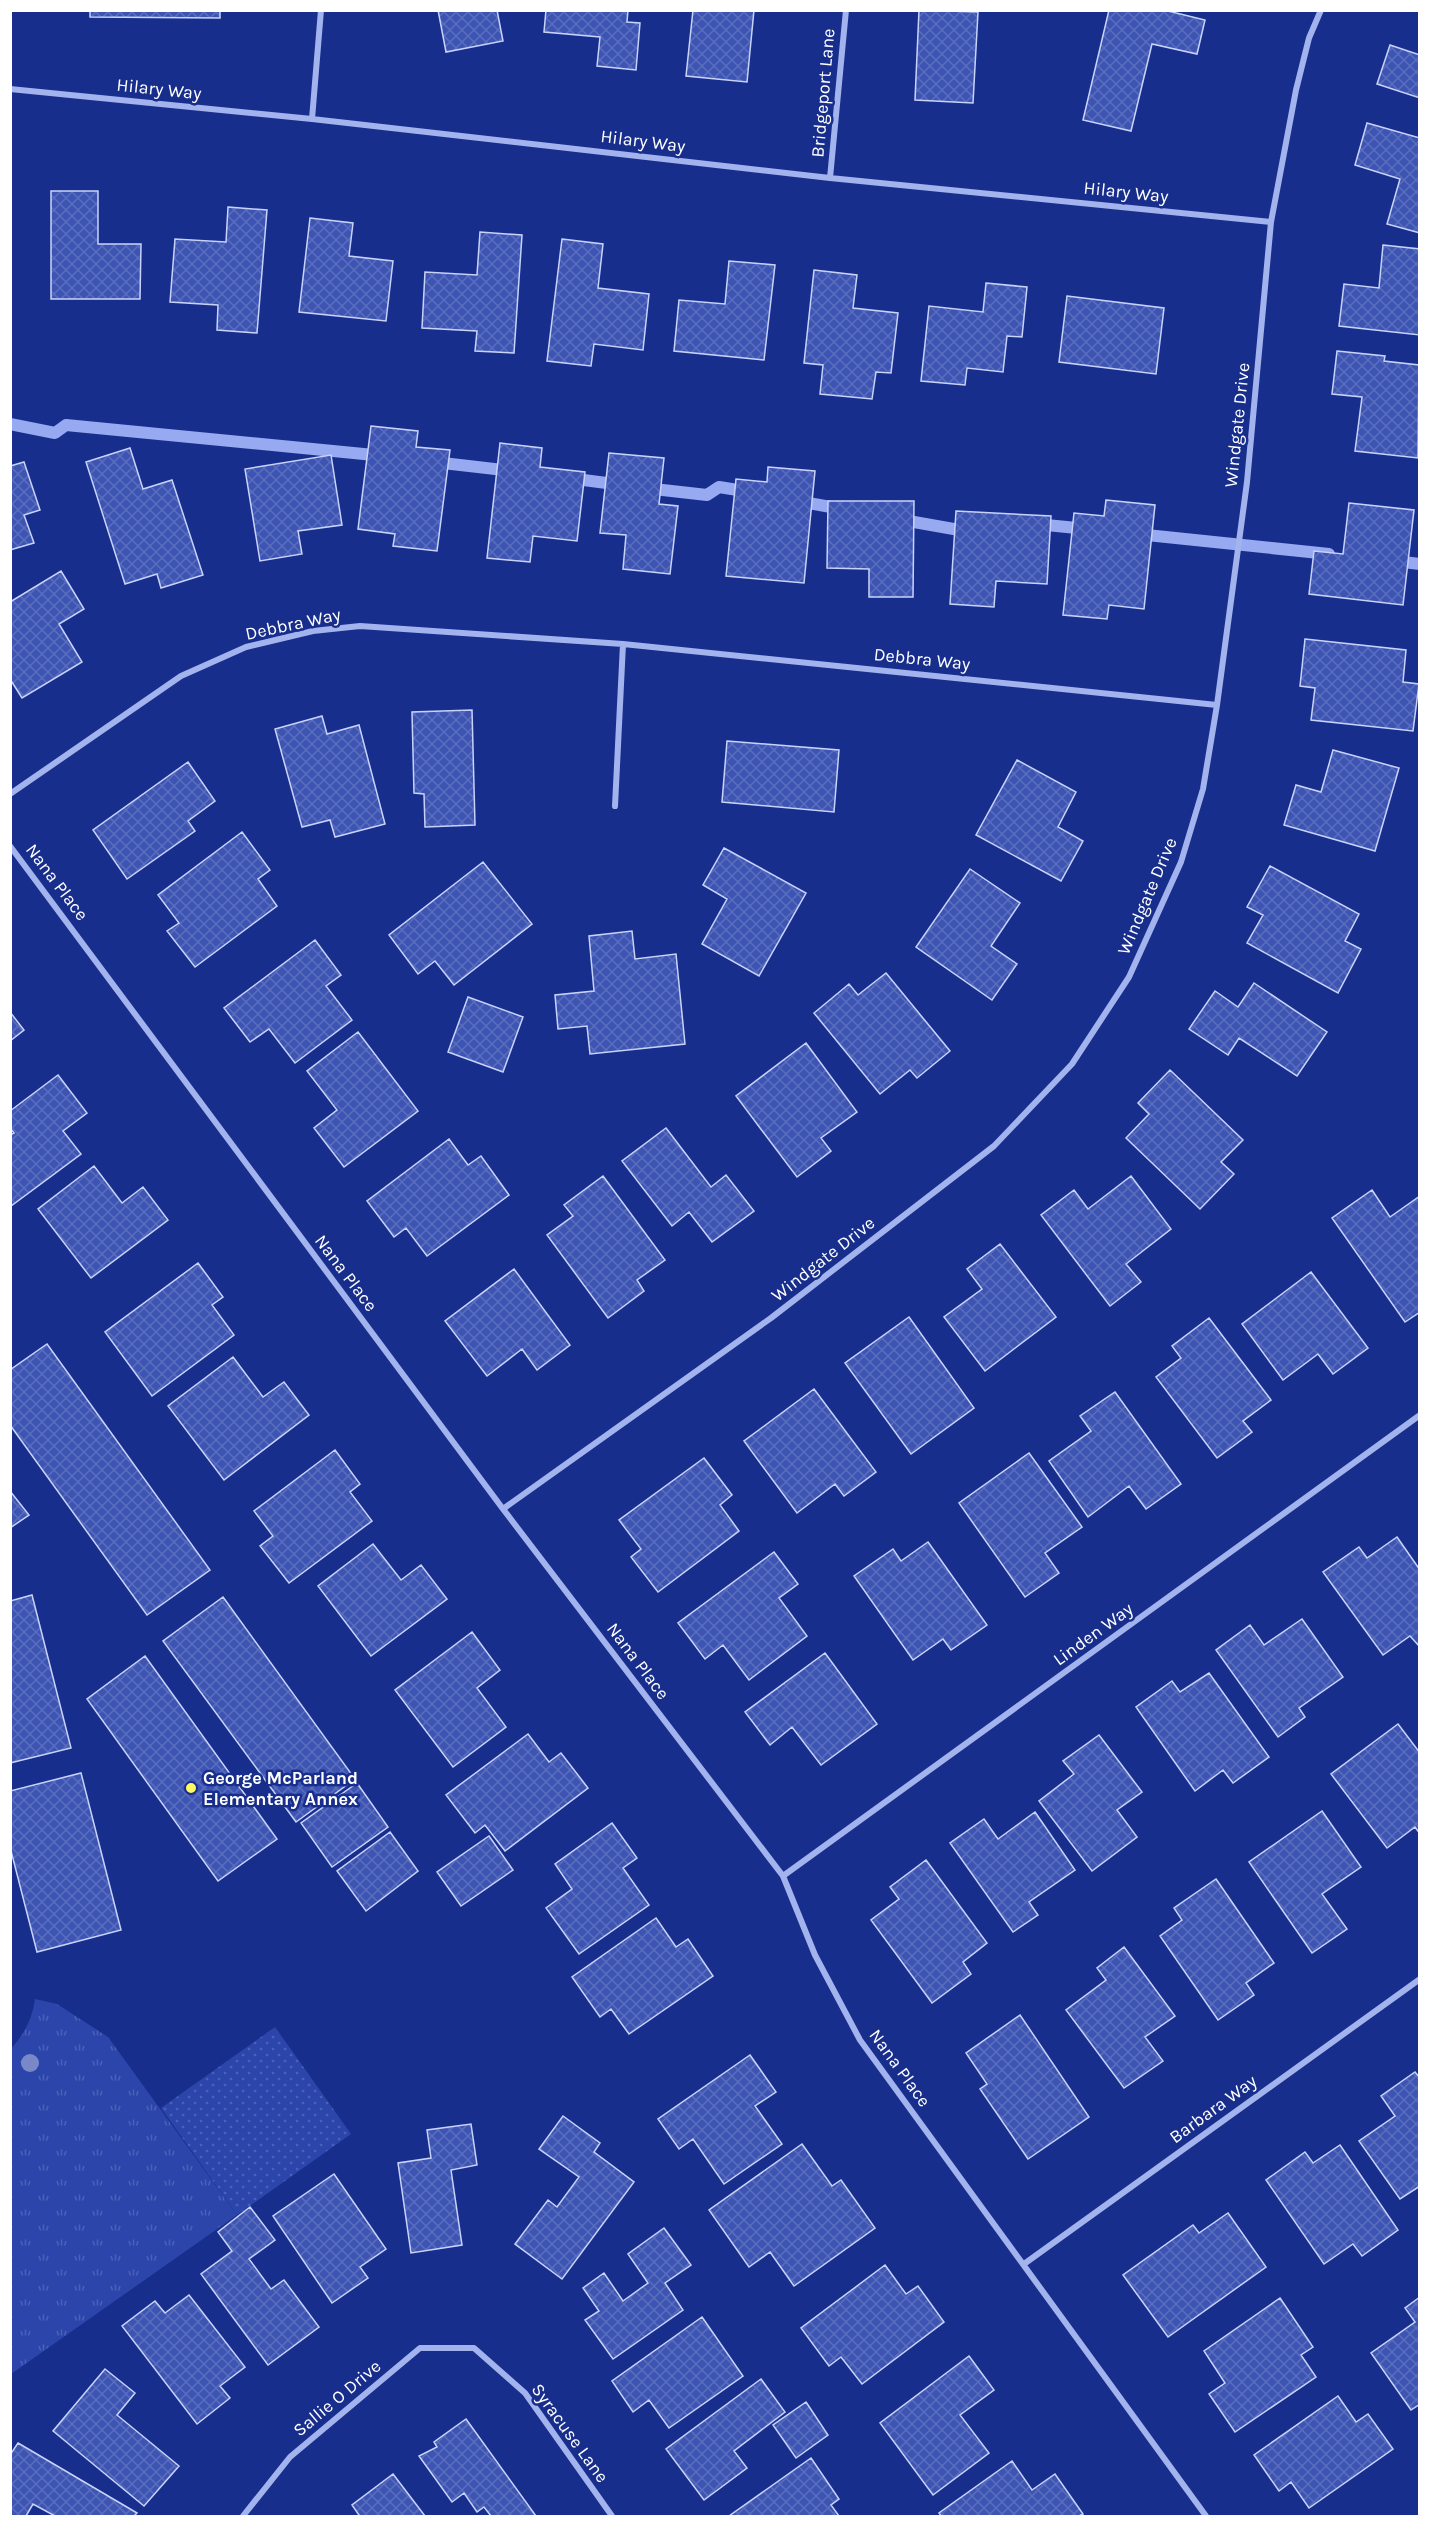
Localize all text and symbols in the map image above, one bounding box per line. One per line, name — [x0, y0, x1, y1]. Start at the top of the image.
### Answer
street label: Bridgeport Lane — [806, 28, 840, 158]
street label: Hilary Way — [115, 74, 203, 104]
street label: Hilary Way — [599, 125, 687, 157]
street label: Hilary Way — [1082, 177, 1170, 207]
street label: Windgate Drive — [1220, 361, 1254, 489]
street label: Debbra Way — [243, 603, 343, 645]
street label: Debbra Way — [873, 643, 972, 675]
street label: Windgate Drive — [1112, 834, 1182, 958]
street label: Nana Place — [21, 839, 93, 925]
street label: Windgate Drive — [767, 1212, 879, 1306]
street label: Nana Place — [310, 1230, 382, 1316]
street label: Linden Way — [1049, 1597, 1138, 1670]
street label: Nana Place — [602, 1618, 674, 1704]
place label: George McParland Elementary Annex — [203, 1767, 358, 1810]
marker: George McParland Elementary Annex — [184, 1781, 198, 1795]
street label: Nana Place — [864, 2025, 936, 2111]
street label: Barbara Way — [1165, 2070, 1261, 2148]
street label: Sallie O Drive — [289, 2355, 385, 2441]
street label: Syracuse Lane — [527, 2379, 613, 2487]

